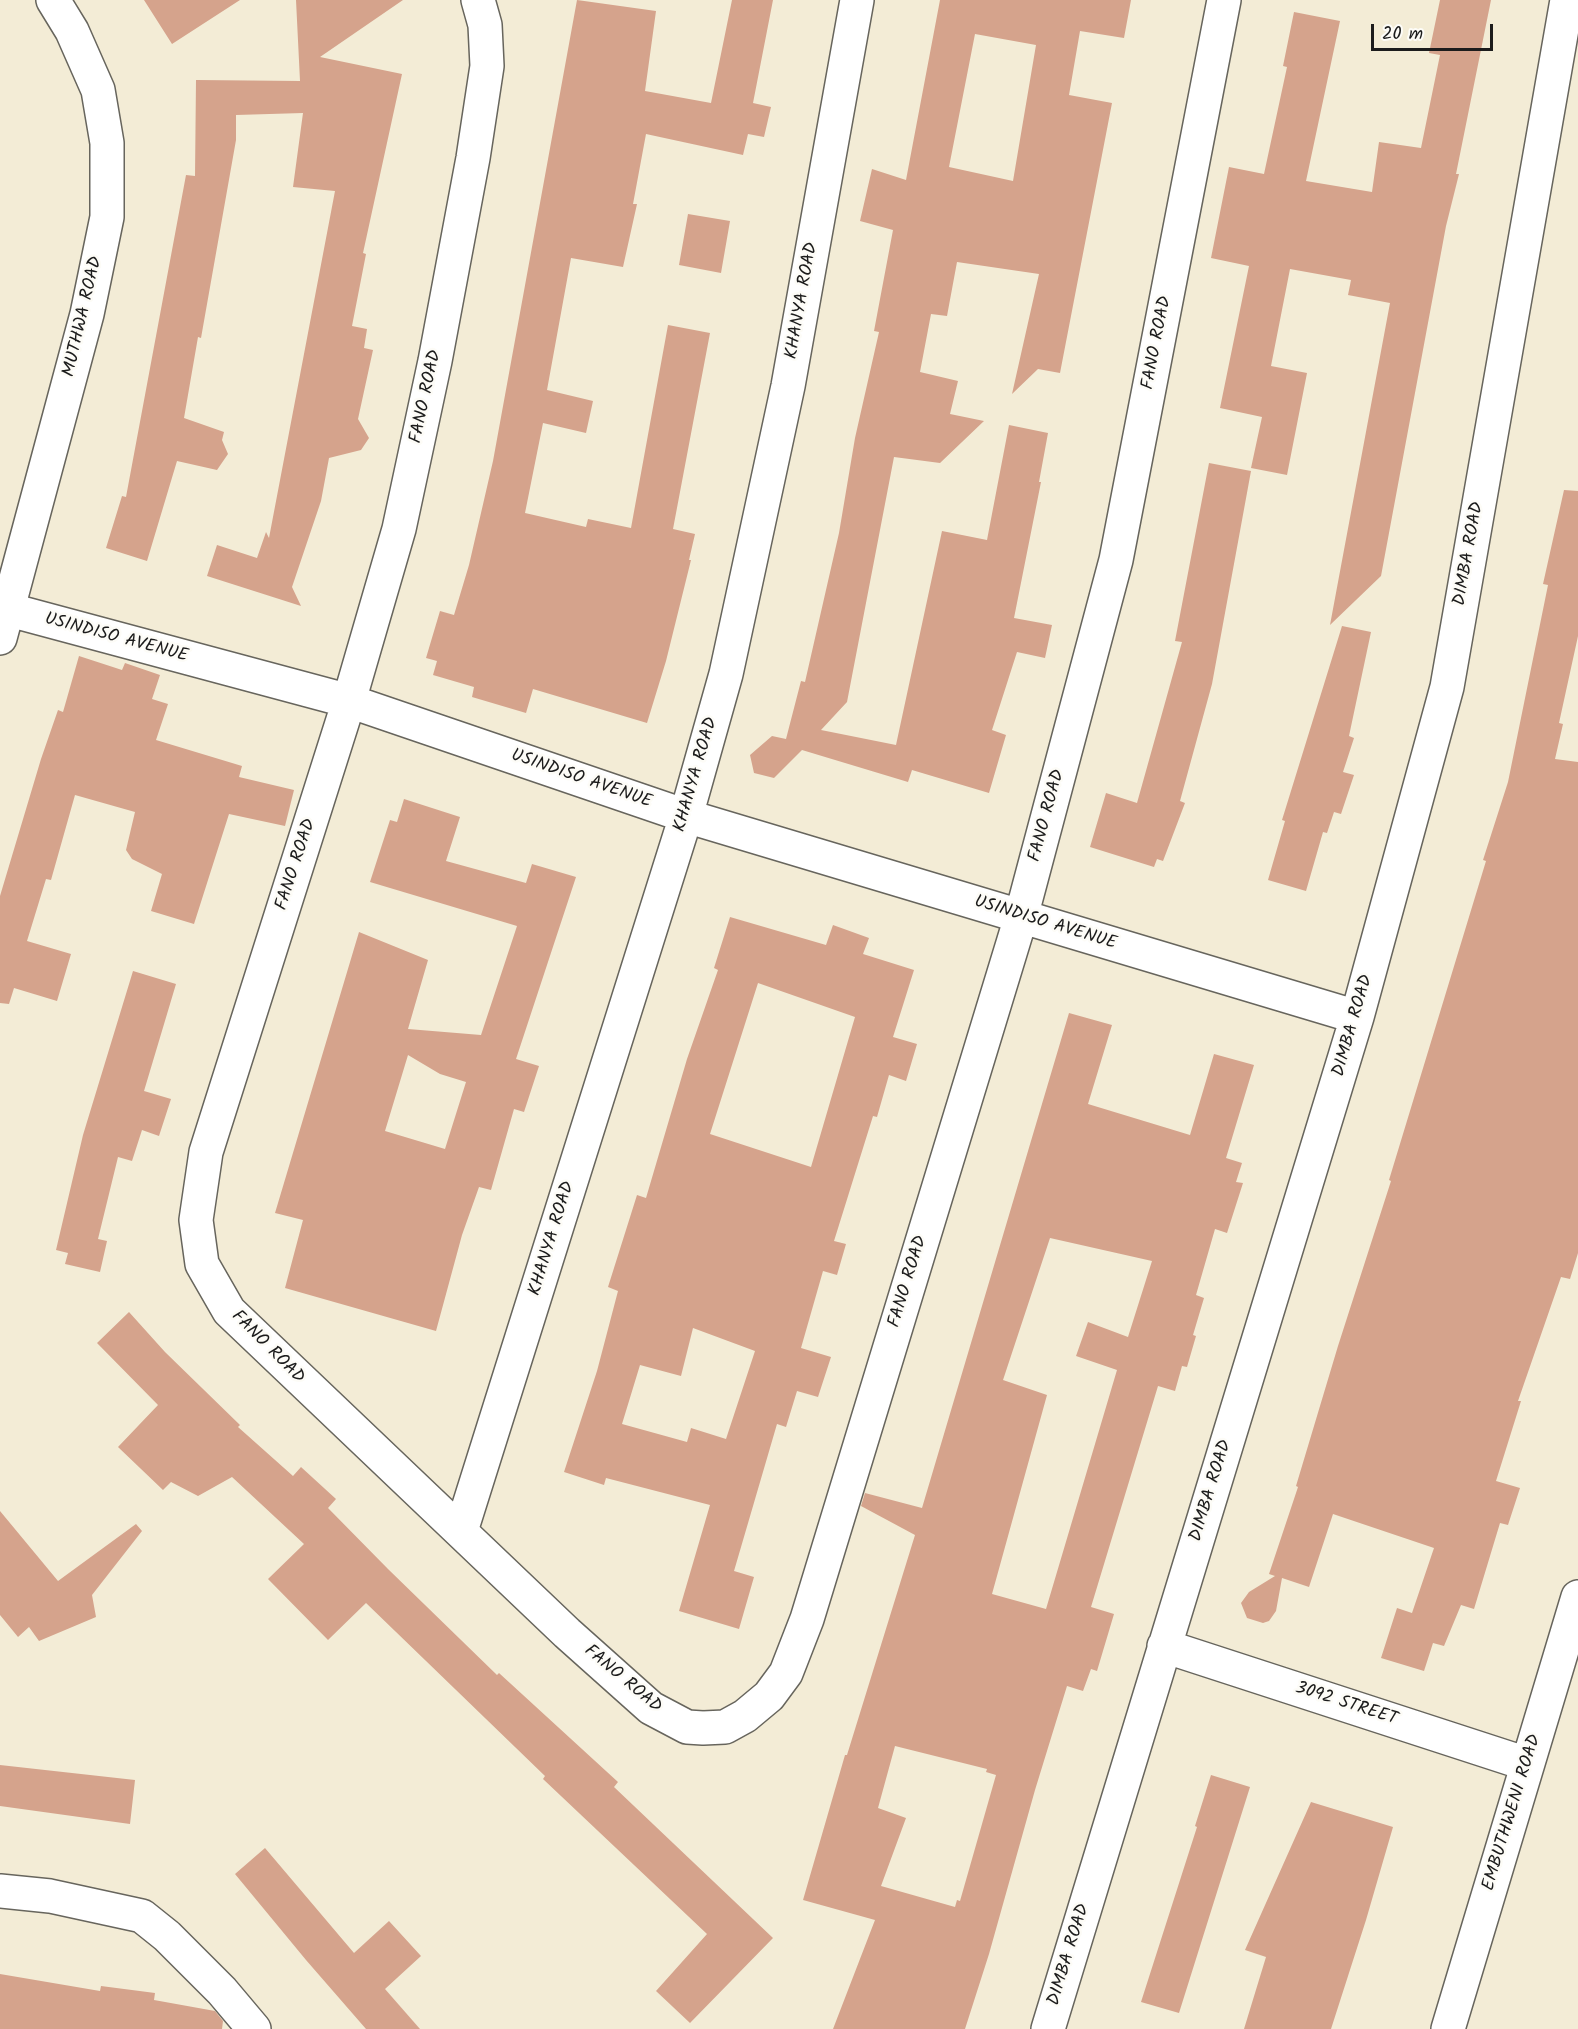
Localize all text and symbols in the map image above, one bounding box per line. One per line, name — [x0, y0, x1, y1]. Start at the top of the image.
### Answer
scale bar — [1374, 12, 1496, 50]
text: 20 m — [1382, 20, 1423, 49]
street label: KHANYA ROAD — [782, 241, 824, 361]
street label: MUTHWA ROAD — [60, 255, 108, 379]
street label: FANO ROAD — [1138, 294, 1178, 392]
street label: FANO ROAD — [407, 348, 447, 446]
street label: DIMBA ROAD — [1450, 500, 1490, 608]
street label: USINDISO AVENUE — [42, 609, 190, 669]
street label: KHANYA ROAD — [670, 715, 724, 835]
street label: USINDISO AVENUE — [508, 746, 654, 814]
street label: FANO ROAD — [1025, 767, 1071, 865]
street label: FANO ROAD — [272, 817, 322, 913]
street label: USINDISO AVENUE — [971, 892, 1119, 956]
street label: DIMBA ROAD — [1329, 972, 1379, 1080]
street label: KHANYA ROAD — [525, 1179, 581, 1299]
street label: FANO ROAD — [885, 1233, 933, 1331]
street label: FANO ROAD — [226, 1307, 308, 1389]
street label: DIMBA ROAD — [1186, 1438, 1238, 1544]
street label: FANO ROAD — [579, 1641, 665, 1719]
street label: 3092 STREET — [1292, 1678, 1400, 1732]
street label: EMBUTHWENI ROAD — [1479, 1732, 1547, 1894]
street label: DIMBA ROAD — [1044, 1902, 1096, 2008]

